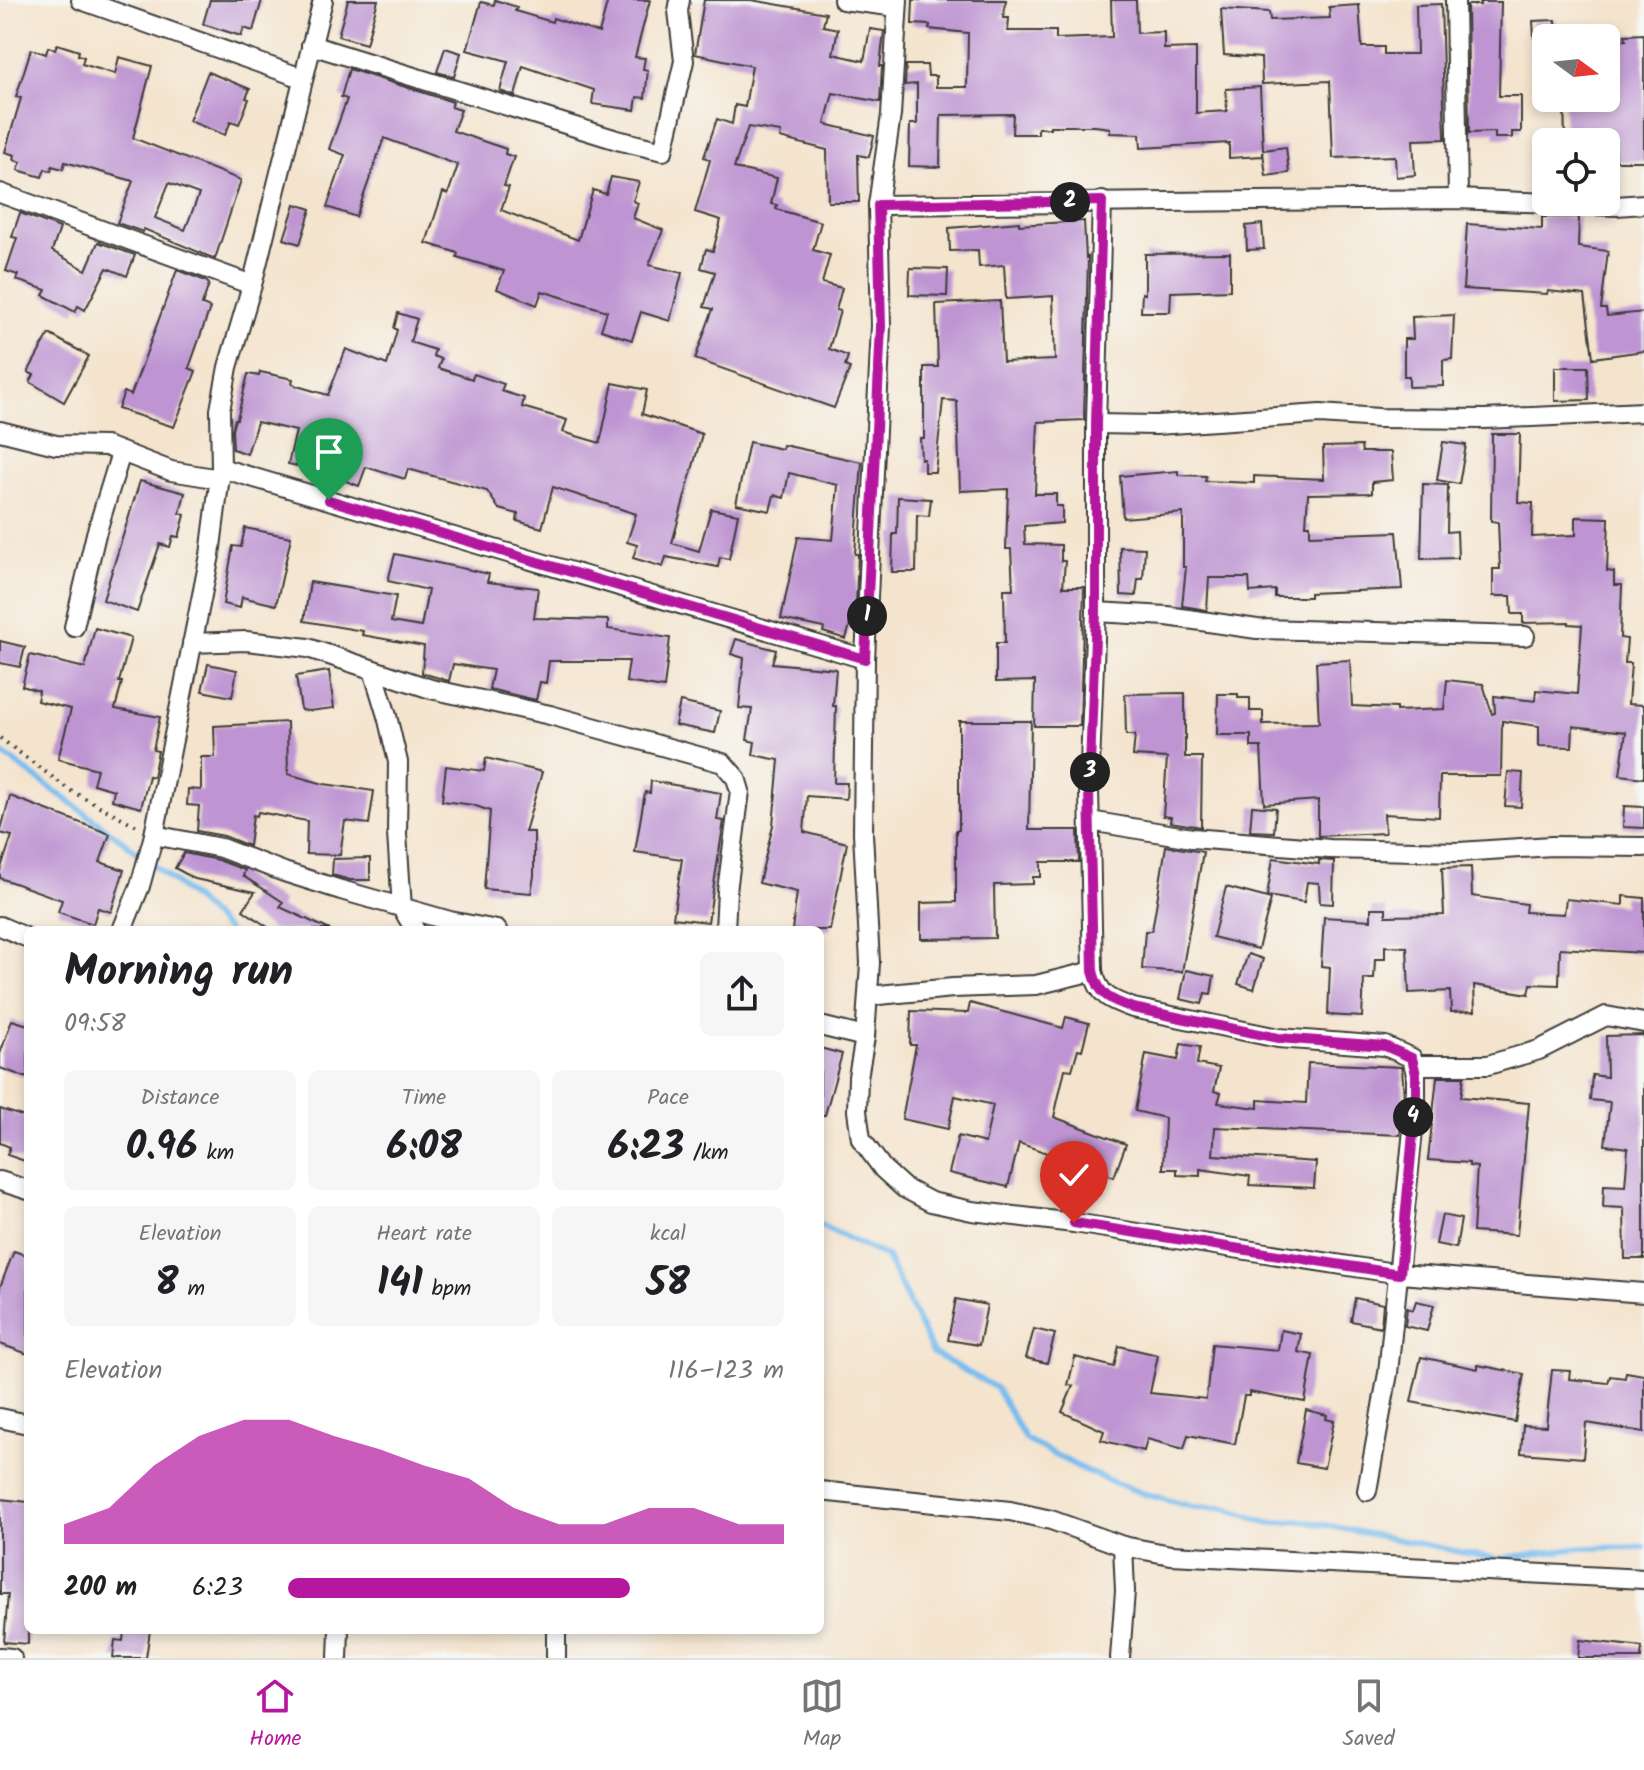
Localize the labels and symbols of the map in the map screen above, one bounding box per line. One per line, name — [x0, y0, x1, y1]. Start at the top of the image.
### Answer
north arrow — [1532, 24, 1620, 112]
pin: 2 — [1050, 182, 1090, 222]
pin — [295, 418, 363, 500]
pin: 1 — [847, 596, 887, 636]
pin: 3 — [1070, 752, 1110, 792]
pin: 4 — [1393, 1097, 1433, 1137]
pin — [1040, 1141, 1108, 1223]

